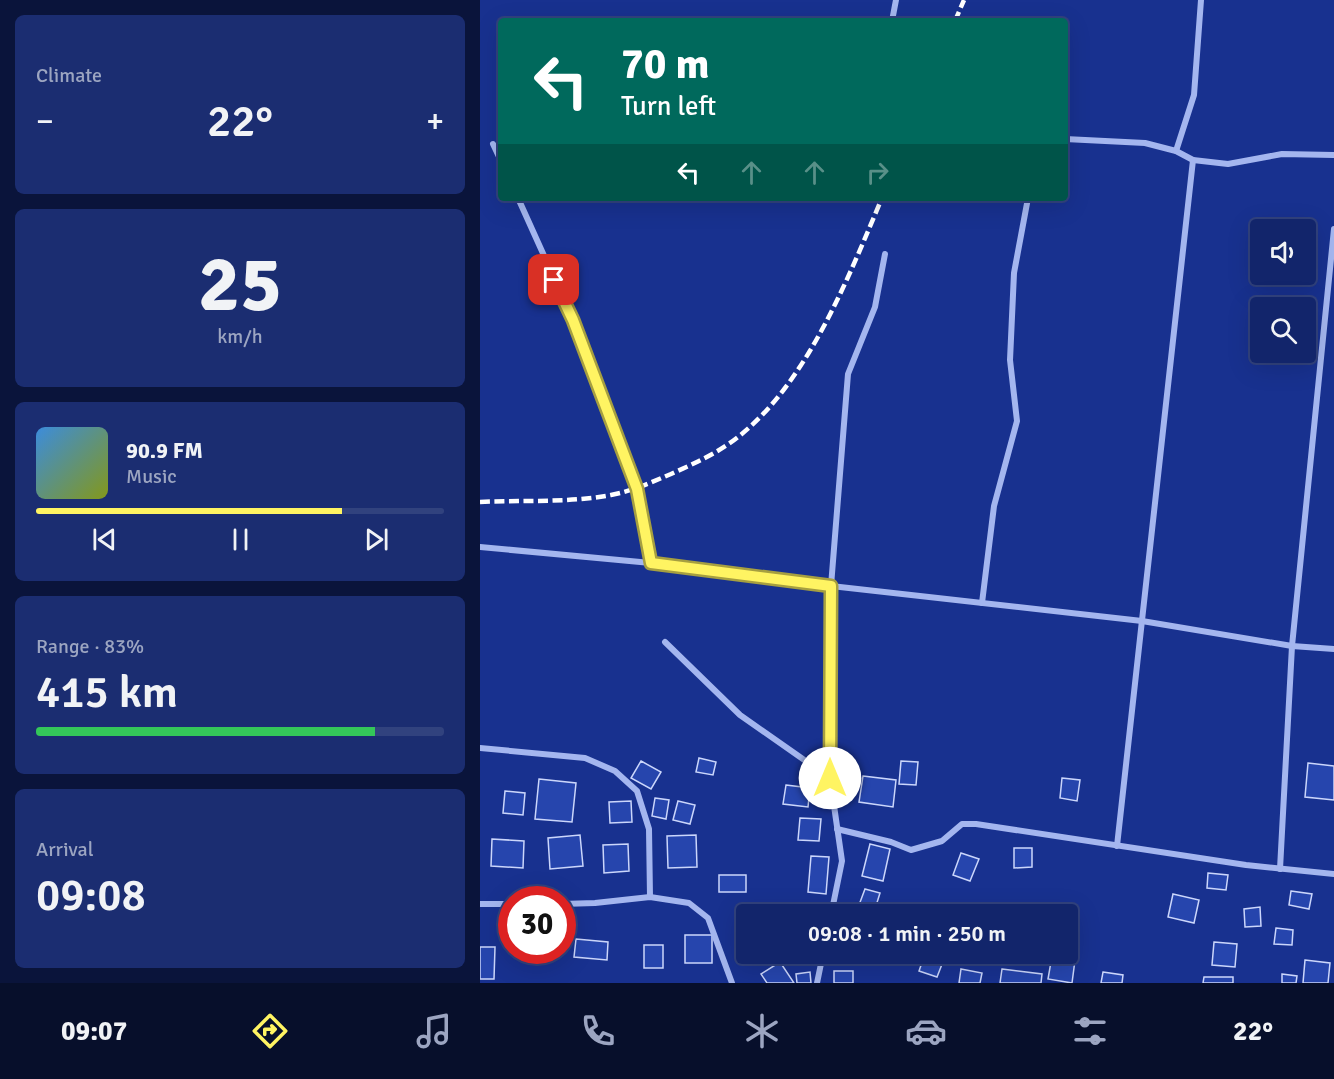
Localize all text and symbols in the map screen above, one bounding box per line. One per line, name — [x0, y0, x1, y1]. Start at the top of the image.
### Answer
text: 70 m — [621, 39, 710, 90]
icon: left — [522, 42, 600, 120]
text: Climate — [36, 63, 102, 88]
text: Turn left — [621, 90, 716, 123]
text: 22° — [207, 94, 273, 149]
text: − — [36, 101, 54, 142]
text: + — [426, 101, 444, 142]
icon: left — [672, 156, 705, 189]
icon: ahead — [735, 156, 768, 189]
icon: ahead — [798, 156, 831, 189]
icon: right — [861, 156, 894, 189]
map controls — [1250, 219, 1316, 363]
button: sound — [1250, 219, 1316, 285]
text: 25 — [198, 237, 282, 333]
pin — [528, 254, 579, 305]
icon: arrive — [537, 263, 570, 296]
button: search — [1250, 297, 1316, 363]
text: km/h — [217, 324, 263, 349]
text: 90.9 FM — [126, 437, 203, 464]
text: Music — [126, 464, 177, 489]
icon: previous — [88, 523, 121, 556]
icon: pause — [224, 523, 257, 556]
icon: next — [360, 523, 393, 556]
text: Range · 83% — [36, 634, 144, 659]
text: 415 km — [36, 665, 178, 720]
position arrow — [798, 746, 862, 810]
text: Arrival — [36, 837, 94, 862]
text: 09:08 — [36, 868, 146, 923]
speed limit sign: 30 — [498, 886, 576, 964]
text: 09:08 · 1 min · 250 m — [808, 920, 1006, 947]
icon: directions — [249, 1010, 291, 1052]
icon: music — [413, 1010, 455, 1052]
icon: phone — [577, 1010, 619, 1052]
icon: climate — [741, 1010, 783, 1052]
icon: car — [905, 1010, 947, 1052]
icon: filters — [1069, 1010, 1111, 1052]
text: 09:07 — [61, 1015, 127, 1048]
text: 22° — [1233, 1015, 1273, 1048]

